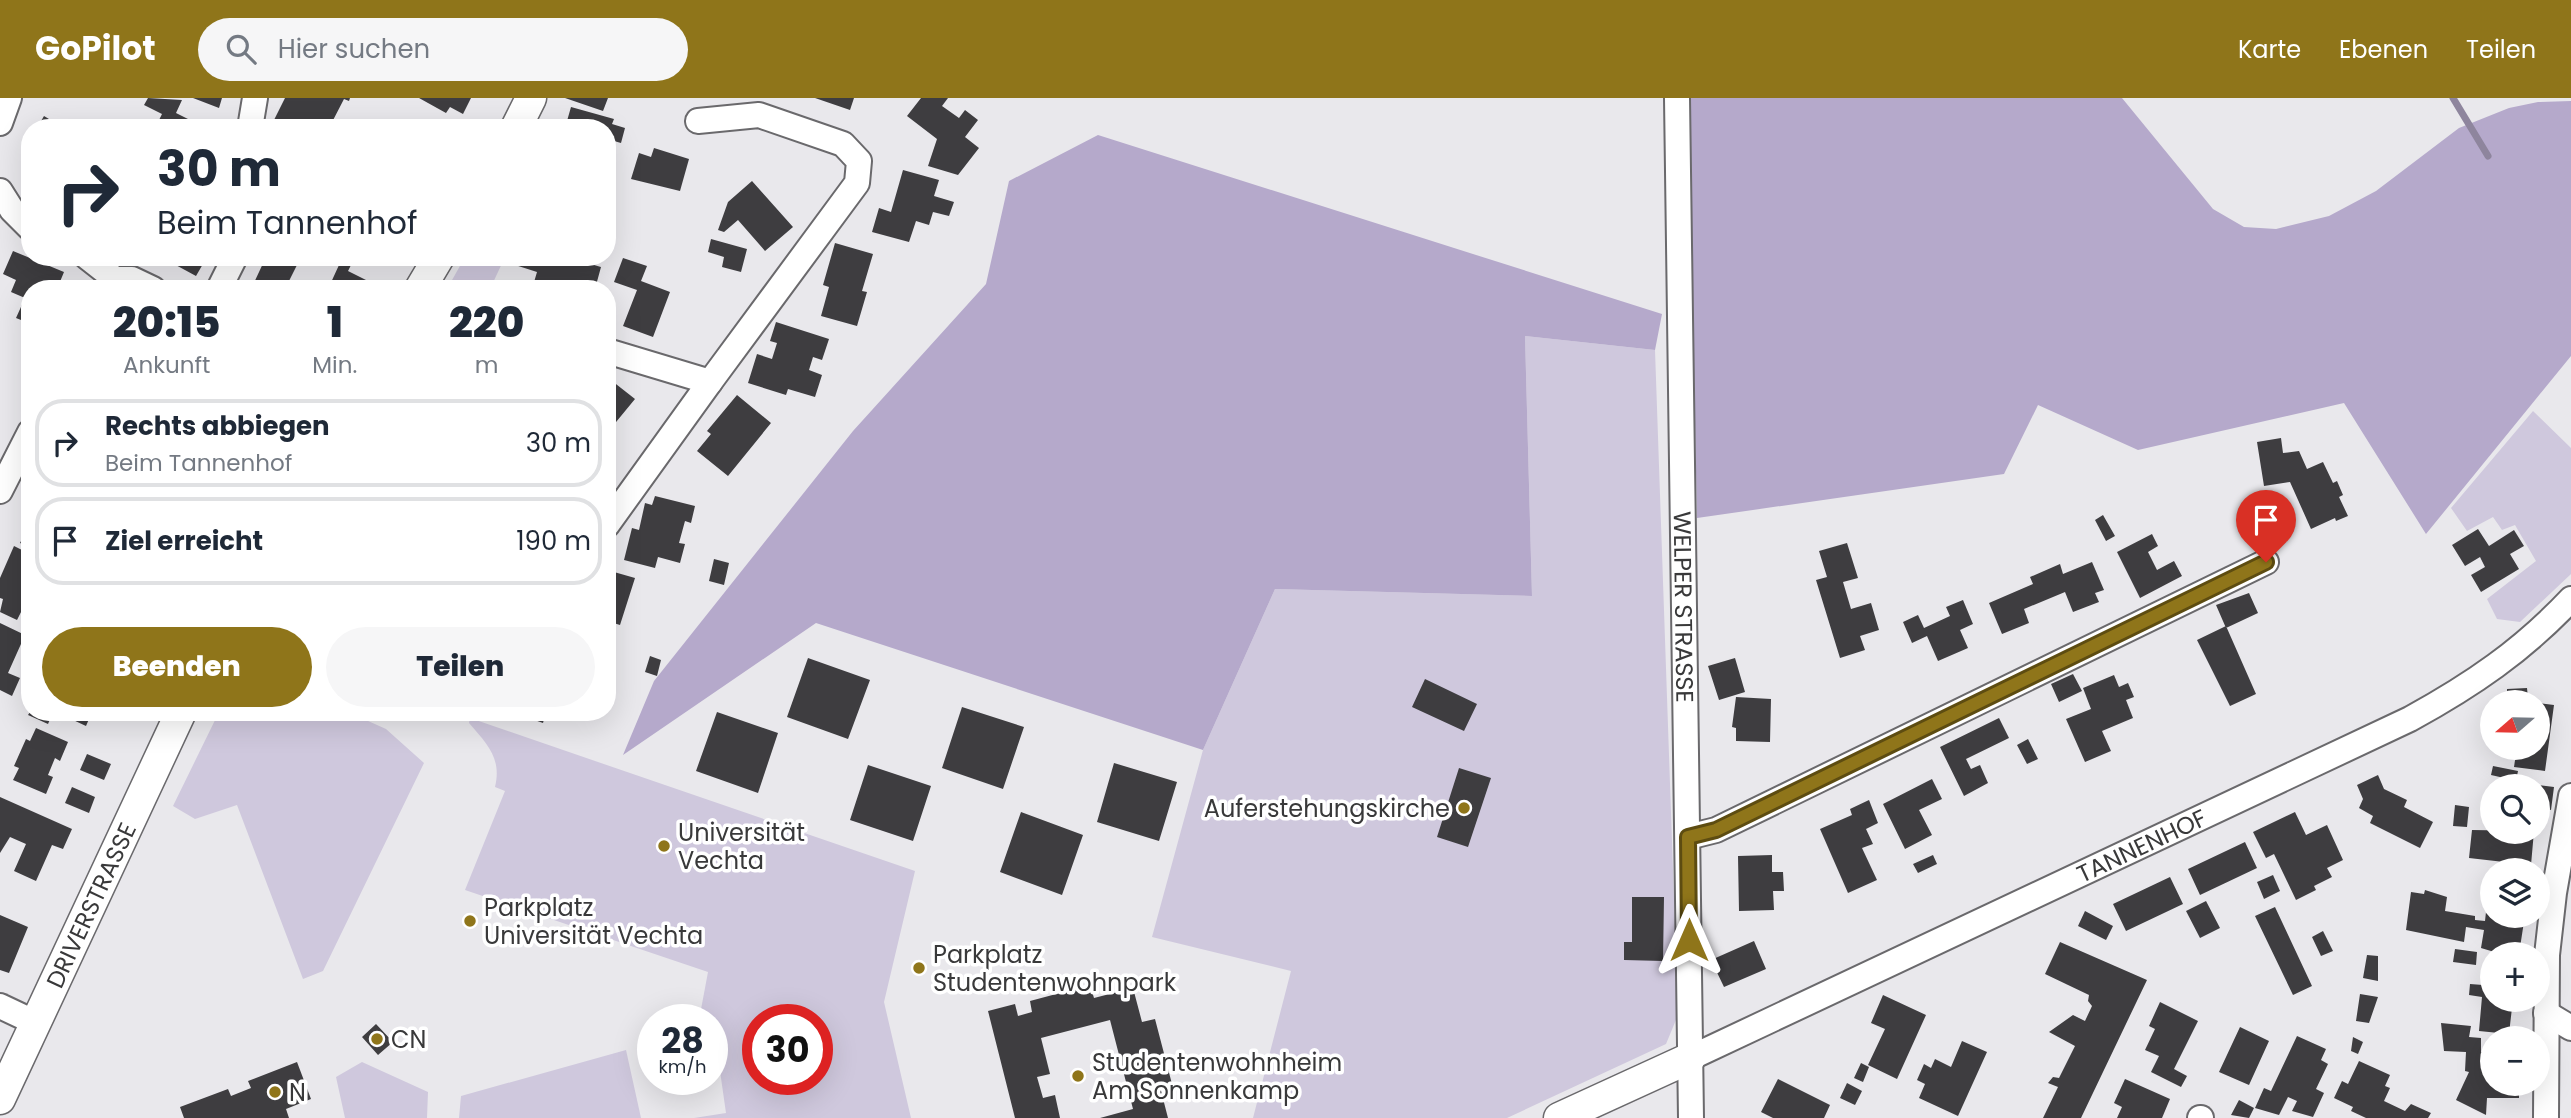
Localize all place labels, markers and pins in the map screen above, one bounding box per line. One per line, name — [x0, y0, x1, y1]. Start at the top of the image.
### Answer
pin — [2236, 490, 2296, 562]
place label: Auferstehungskirche — [1204, 792, 1450, 825]
marker: Auferstehungskirche — [1456, 800, 1472, 816]
place label: Universität Vechta — [678, 816, 805, 877]
marker: Universität Vechta — [656, 838, 672, 854]
place label: Parkplatz Universität Vechta — [484, 891, 703, 952]
marker: Parkplatz Universität Vechta — [462, 913, 478, 929]
place label: Parkplatz Studentenwohnpark — [933, 938, 1177, 999]
marker: Parkplatz Studentenwohnpark — [911, 960, 927, 976]
place label: CN — [391, 1023, 426, 1056]
marker: CN — [369, 1031, 385, 1047]
place label: Studentenwohnheim Am Sonnenkamp — [1092, 1046, 1342, 1107]
marker: Studentenwohnheim Am Sonnenkamp — [1070, 1068, 1086, 1084]
place label: N — [289, 1076, 306, 1109]
marker: N — [267, 1084, 283, 1100]

